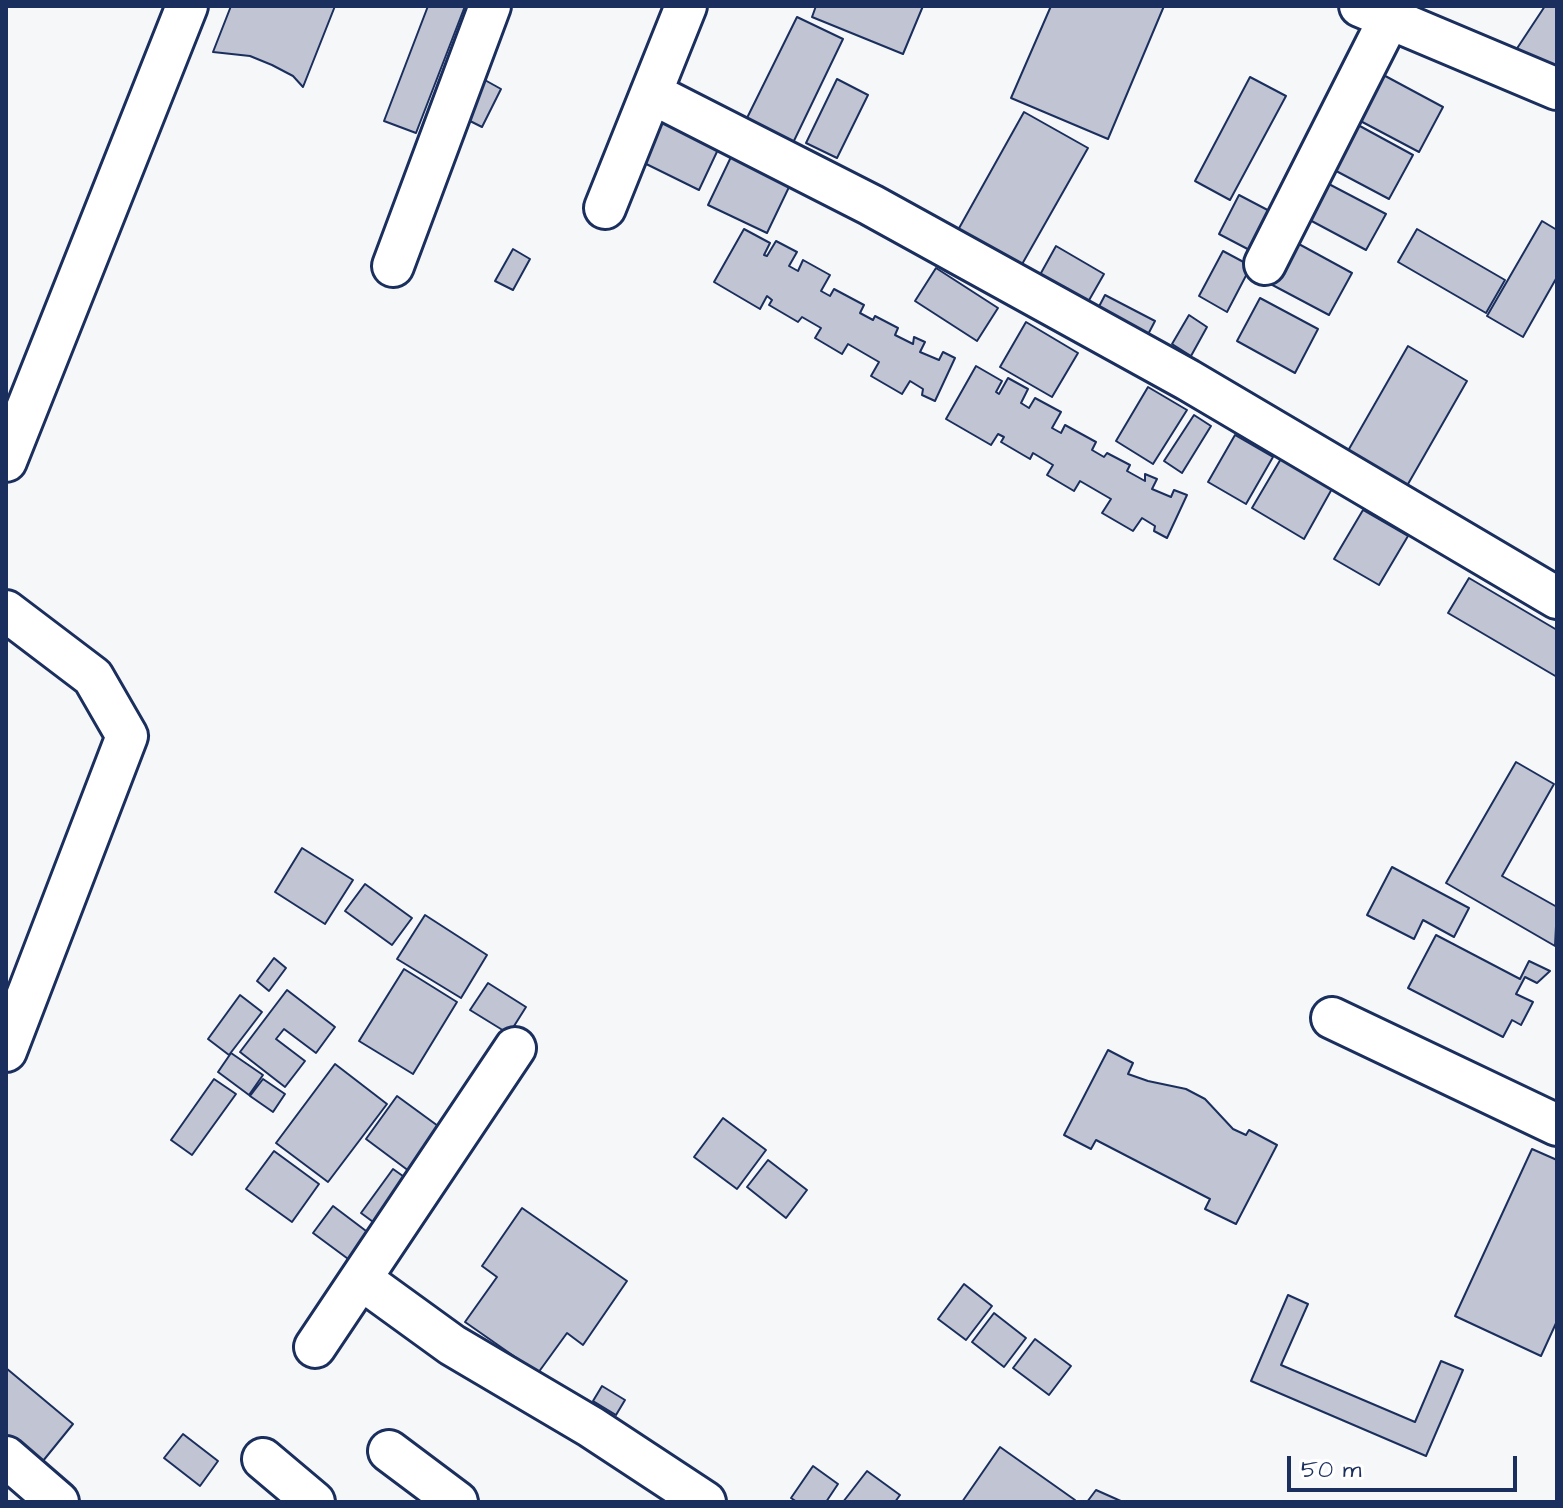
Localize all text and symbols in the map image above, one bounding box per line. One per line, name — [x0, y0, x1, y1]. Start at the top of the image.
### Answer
scale bar — [1291, 1440, 1521, 1490]
text: 50 m — [1301, 1453, 1361, 1487]

